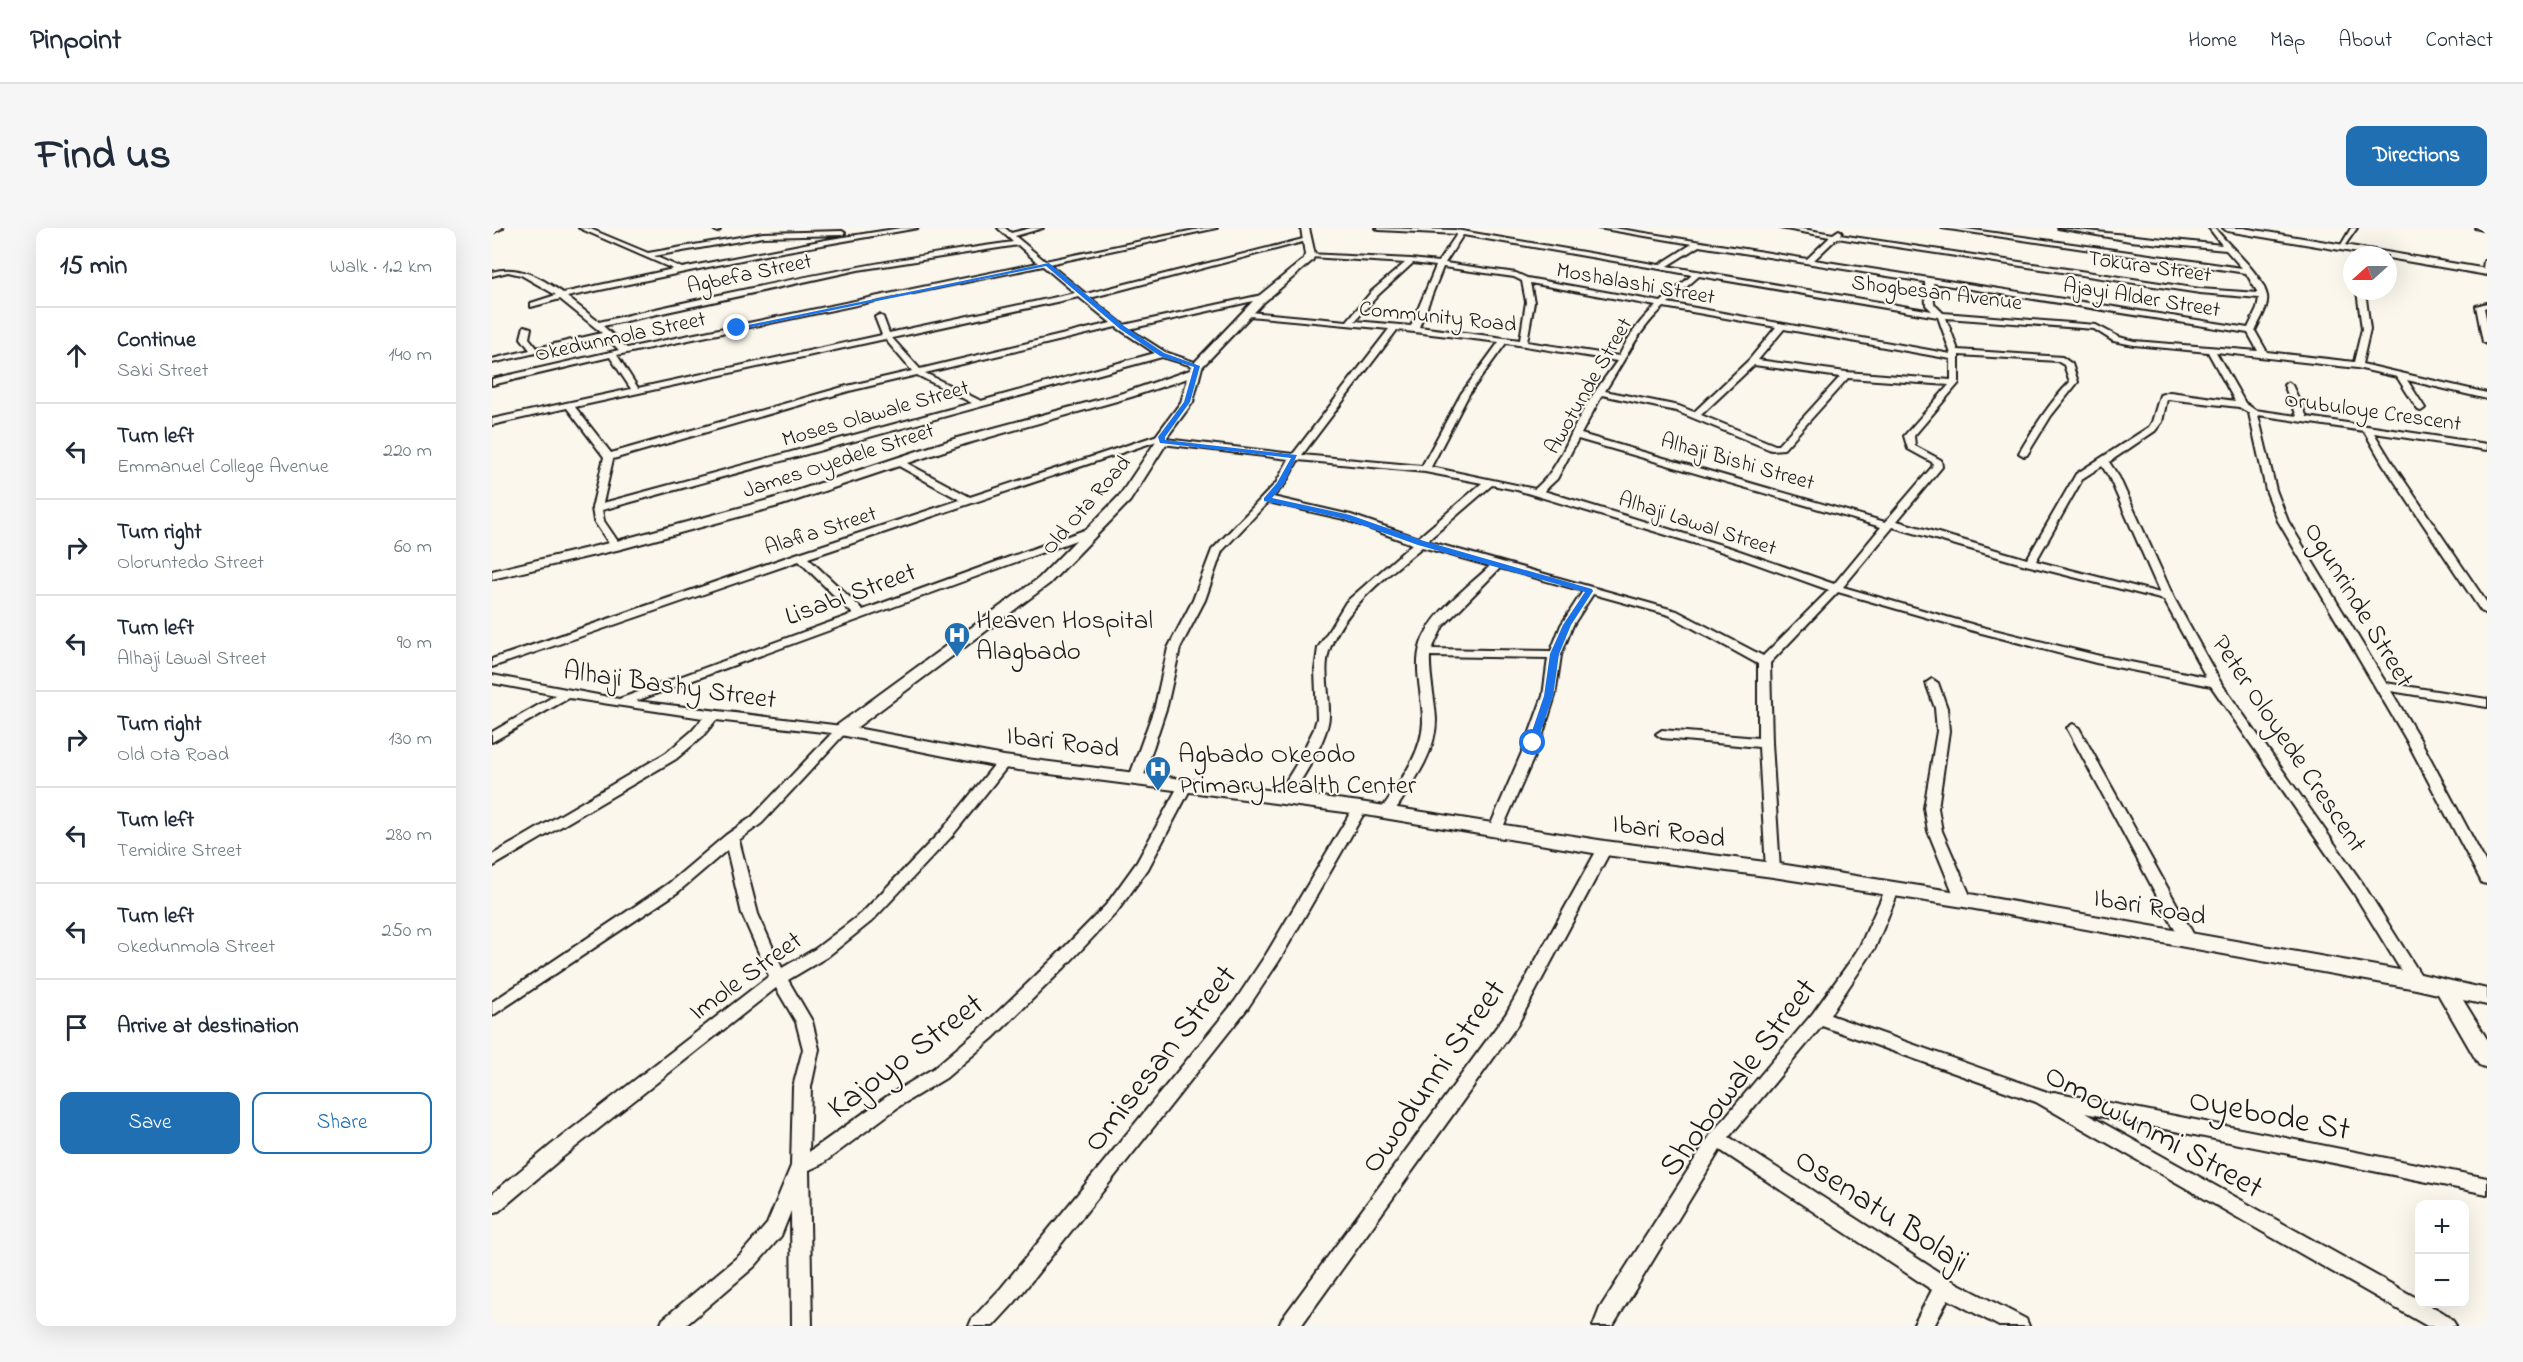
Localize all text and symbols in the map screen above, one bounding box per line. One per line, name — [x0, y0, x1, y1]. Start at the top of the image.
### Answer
text: Pinpoint — [30, 21, 121, 62]
text: Home — [2188, 26, 2237, 56]
text: Map — [2270, 26, 2305, 56]
text: About — [2338, 26, 2392, 56]
text: Contact — [2425, 26, 2493, 56]
text: Find us — [36, 126, 171, 187]
button: Directions — [2346, 126, 2487, 186]
street label: Tokura Street — [2086, 243, 2214, 293]
street label: Agbefa Street — [684, 246, 816, 305]
north arrow — [2343, 246, 2397, 300]
text: 15 min — [60, 248, 127, 286]
text: Walk · 1.2 km — [330, 253, 432, 282]
street label: Moshalashi Street — [1554, 255, 1718, 315]
street label: Shogbesan Avenue — [1849, 268, 2024, 321]
street label: Ajayi Alder Street — [2060, 271, 2223, 328]
street label: Community Road — [1357, 294, 1518, 343]
street label: Okedunmola Street — [532, 304, 710, 372]
street label: Awotunde Street — [1537, 312, 1642, 461]
route end — [723, 314, 749, 340]
text: Continue — [117, 325, 196, 357]
icon: ahead — [60, 339, 93, 372]
text: 140 m — [388, 341, 432, 370]
text: Saki Street — [117, 357, 208, 386]
street label: Moses Olawale Street — [778, 373, 974, 457]
street label: Orubuloye Crescent — [2282, 385, 2464, 442]
street label: James Oyedele Street — [739, 416, 940, 509]
text: Turn left — [117, 421, 194, 453]
street label: Alhaji Bishi Street — [1656, 426, 1818, 500]
icon: left — [60, 435, 93, 468]
text: 220 m — [383, 437, 432, 466]
street label: Old Ota Road — [1035, 449, 1140, 563]
text: Emmanuel College Avenue — [117, 453, 329, 482]
street label: Alhaji Lawal Street — [1614, 484, 1781, 566]
street label: Alafia Street — [761, 499, 882, 565]
street label: Ogunrinde Street — [2293, 515, 2423, 696]
text: Turn right — [117, 517, 202, 549]
icon: right — [60, 531, 93, 564]
text: 60 m — [394, 533, 432, 562]
text: Oloruntedo Street — [117, 549, 264, 578]
street label: Lisabi Street — [780, 554, 922, 637]
place label: Heaven Hospital Alagbado — [976, 602, 1153, 672]
text: Turn left — [117, 613, 194, 645]
hospital icon: Heaven Hospital Alagbado — [942, 620, 972, 658]
icon: left — [60, 627, 93, 660]
street label: Peter Oloyede Crescent — [2200, 628, 2375, 861]
text: 90 m — [397, 629, 432, 658]
text: Alhaji Lawal Street — [117, 645, 266, 674]
street label: Alhaji Bashy Street — [561, 652, 779, 721]
text: Turn right — [117, 709, 202, 741]
street label: Ibari Road — [1004, 717, 1122, 770]
icon: right — [60, 723, 93, 756]
text: 130 m — [388, 725, 432, 754]
route start — [1519, 729, 1545, 755]
place label: Agbado Okeodo Primary Health Center — [1178, 736, 1417, 806]
text: Old Ota Road — [117, 741, 229, 770]
hospital icon: Agbado Okeodo Primary Health Center — [1143, 754, 1173, 792]
text: Turn left — [117, 805, 194, 837]
street label: Ibari Road — [1610, 805, 1728, 860]
icon: left — [60, 819, 93, 852]
text: 280 m — [385, 821, 432, 850]
text: Temidire Street — [117, 837, 242, 866]
street label: Ibari Road — [2090, 879, 2209, 938]
text: Turn left — [117, 901, 194, 933]
icon: left — [60, 915, 93, 948]
text: 250 m — [381, 917, 432, 946]
street label: Imole Street — [682, 922, 811, 1032]
text: Okedunmola Street — [117, 933, 275, 962]
street label: Omisesan Street — [1072, 955, 1250, 1164]
street label: Shobowale Street — [1648, 969, 1830, 1188]
street label: Owodunni Street — [1349, 970, 1519, 1184]
street label: Kajoyo Street — [818, 982, 995, 1132]
icon: arrive — [60, 1011, 93, 1044]
text: Arrive at destination — [117, 1011, 299, 1043]
street label: Omowunmi Street — [2035, 1052, 2271, 1213]
street label: Oyebode St — [2185, 1077, 2354, 1155]
button: Save — [60, 1092, 240, 1154]
button: Share — [252, 1092, 432, 1154]
street label: Osenatu Bolaji — [1784, 1137, 1978, 1286]
map controls — [2415, 1200, 2469, 1308]
button: + — [2415, 1200, 2469, 1254]
button: − — [2415, 1254, 2469, 1308]

